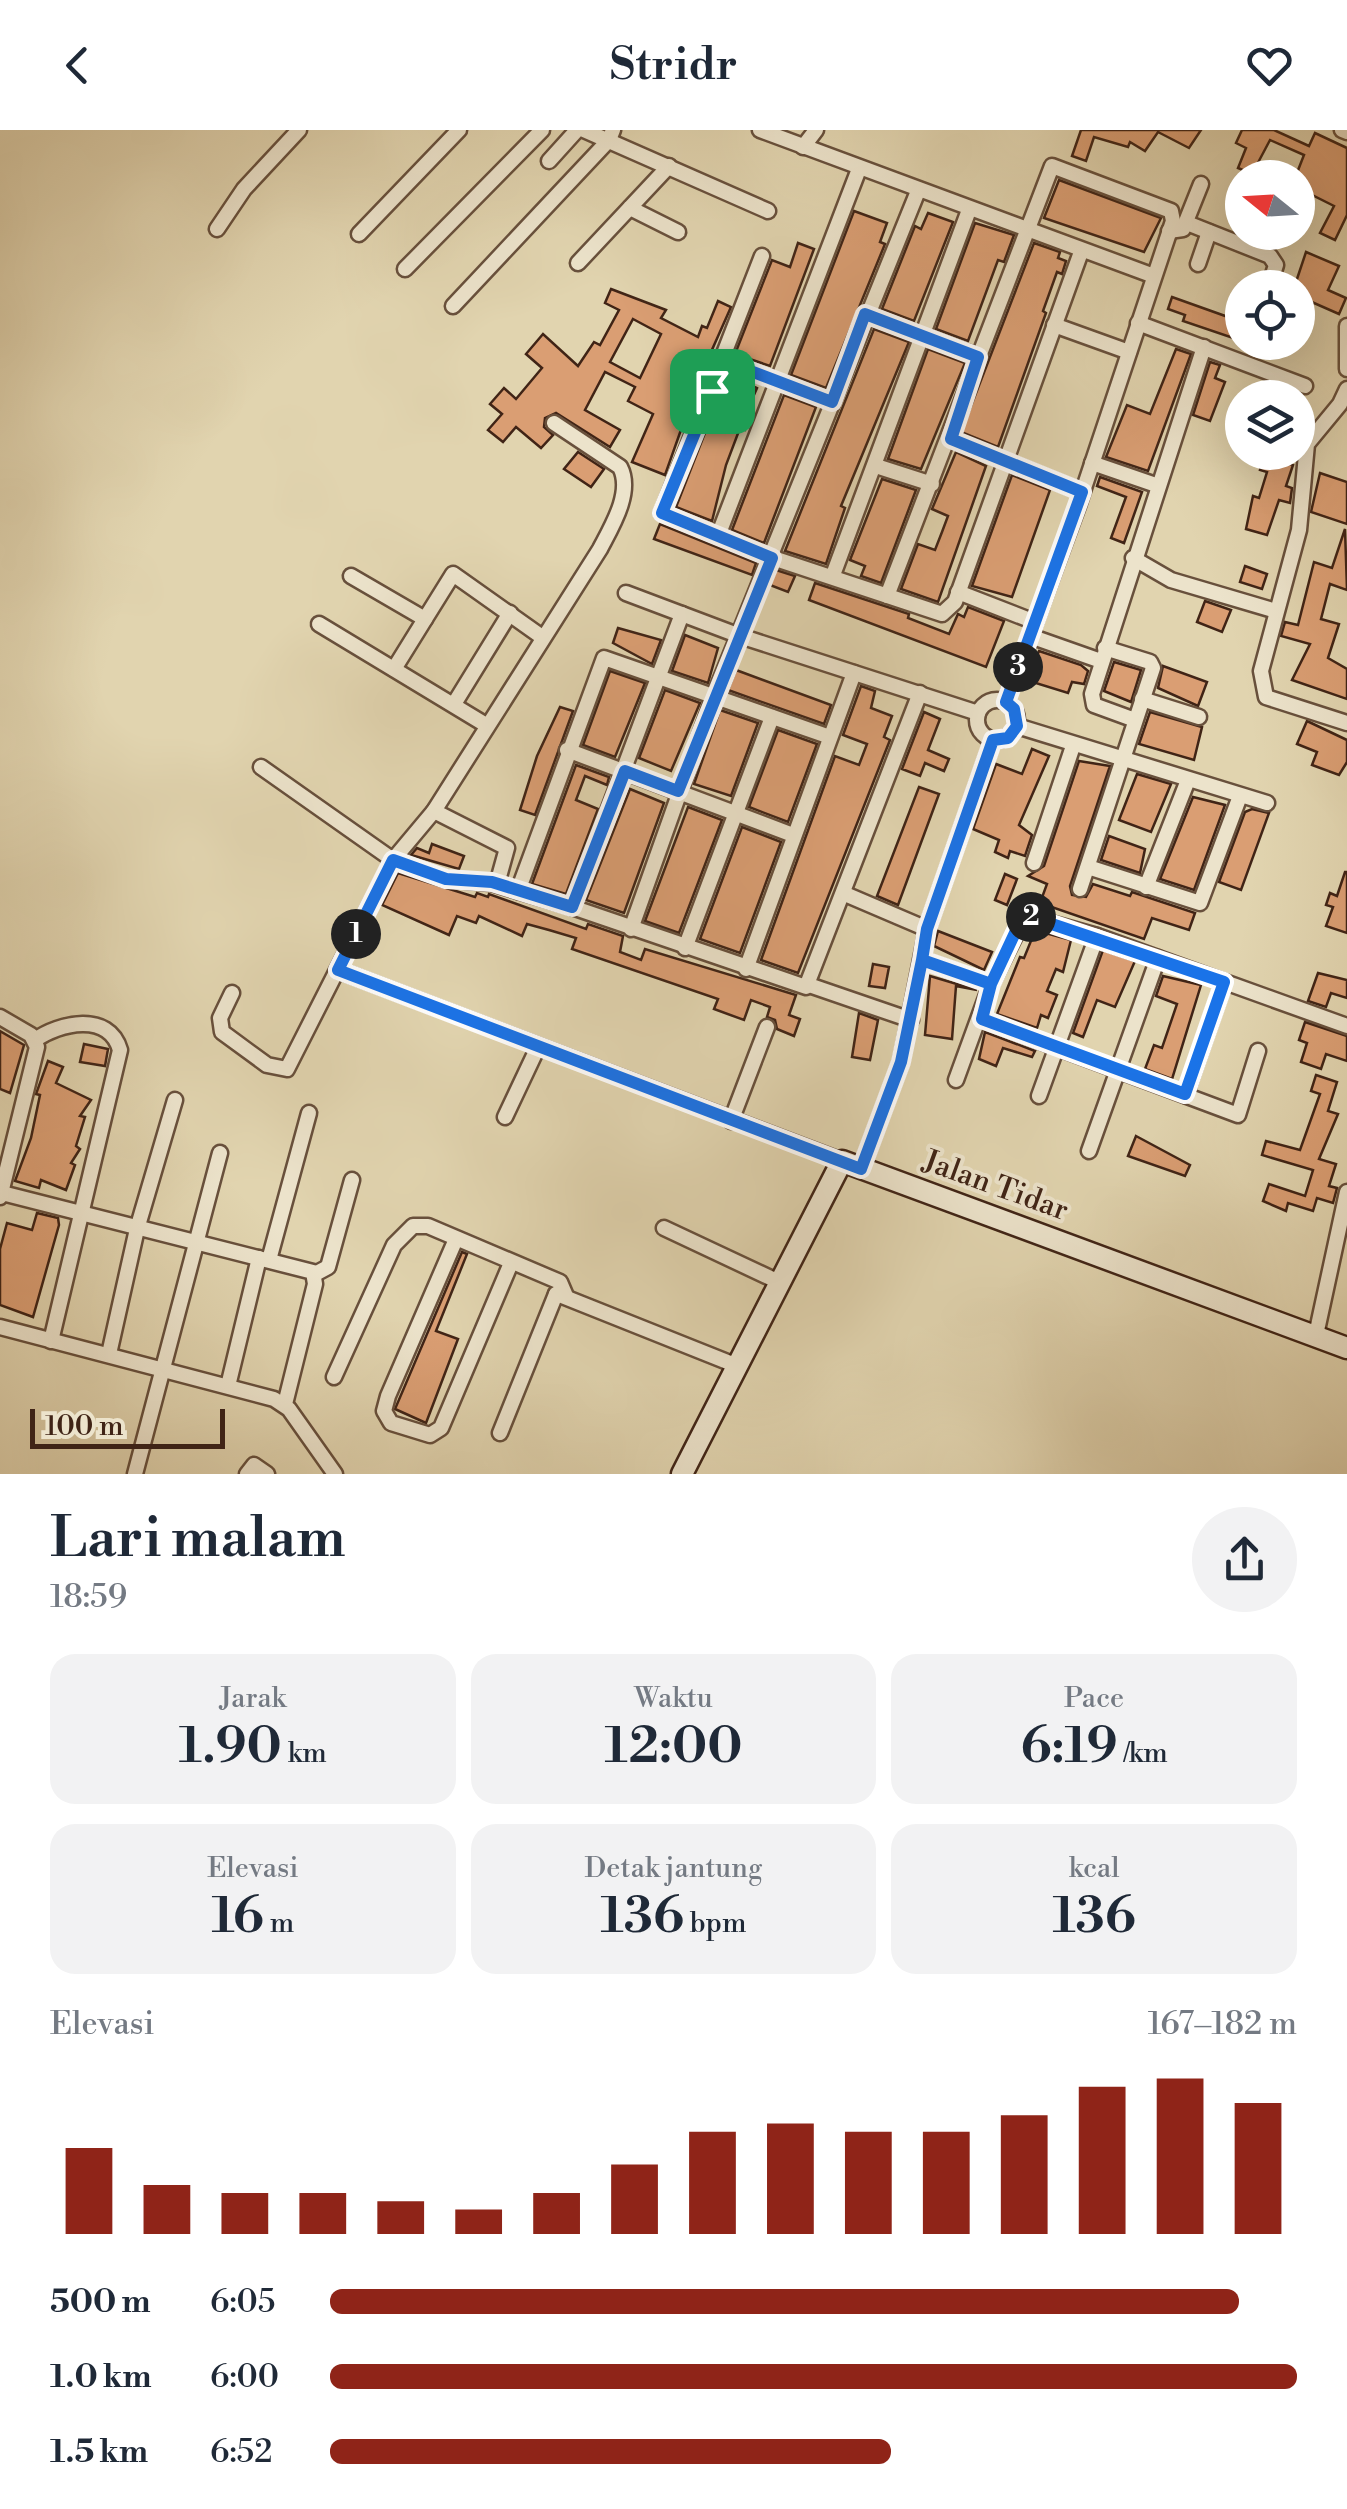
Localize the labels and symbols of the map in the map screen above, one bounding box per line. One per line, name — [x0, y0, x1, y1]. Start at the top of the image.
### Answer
north arrow — [1225, 160, 1315, 250]
pin — [670, 349, 755, 434]
pin: 3 — [993, 642, 1043, 692]
pin: 2 — [1006, 892, 1056, 942]
pin: 1 — [331, 909, 381, 959]
street label: Jalan Tidar — [917, 1142, 1074, 1230]
scale bar — [30, 1404, 225, 1448]

